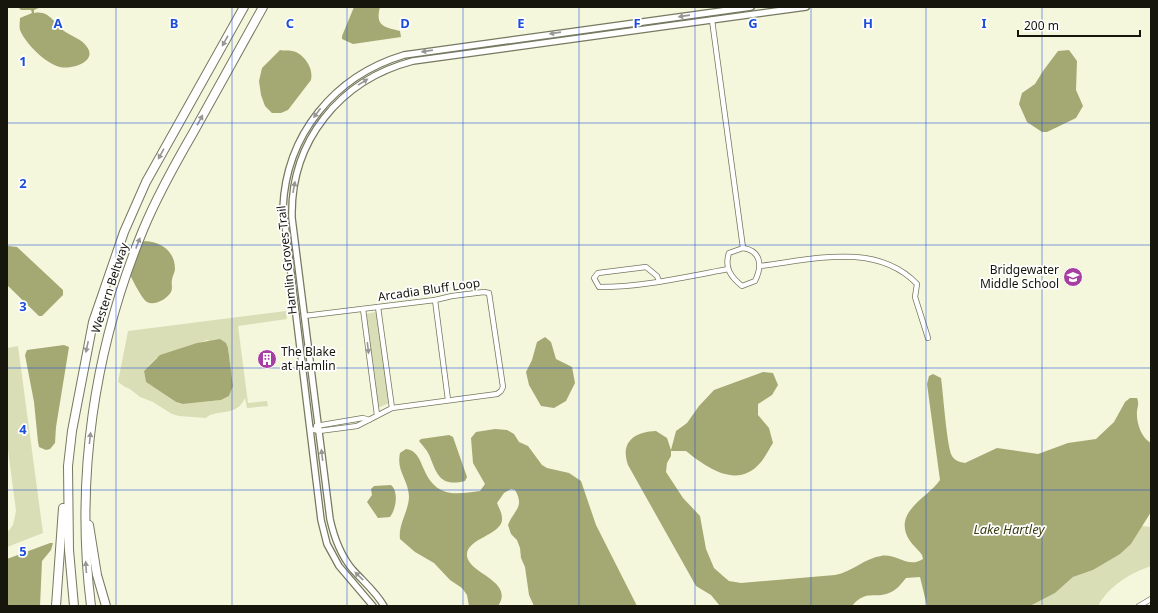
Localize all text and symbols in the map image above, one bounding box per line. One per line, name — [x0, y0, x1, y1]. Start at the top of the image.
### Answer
scale bar — [1018, 12, 1140, 38]
one-way arrow — [678, 13, 690, 19]
text: A — [54, 14, 63, 32]
text: B — [170, 14, 178, 32]
text: C — [286, 14, 294, 32]
text: D — [400, 14, 410, 32]
text: E — [517, 14, 525, 32]
text: F — [633, 14, 641, 32]
text: G — [748, 14, 758, 32]
text: H — [863, 14, 873, 32]
text: I — [981, 14, 987, 32]
text: 200 m — [1024, 17, 1059, 34]
one-way arrow — [549, 30, 561, 36]
one-way arrow — [222, 35, 228, 47]
one-way arrow — [421, 48, 433, 54]
text: 1 — [19, 52, 27, 70]
one-way arrow — [357, 78, 369, 85]
one-way arrow — [313, 108, 321, 118]
one-way arrow — [196, 114, 203, 126]
one-way arrow — [158, 149, 165, 160]
text: 2 — [19, 174, 27, 192]
one-way arrow — [291, 181, 297, 193]
street label: Hamlin Groves Trail — [272, 205, 301, 315]
one-way arrow — [135, 237, 141, 249]
street label: Western Beltway — [87, 240, 132, 335]
place label: Bridgewater Middle School — [980, 261, 1059, 292]
school or university icon: Bridgewater Middle School — [1062, 266, 1084, 288]
street label: Arcadia Bluff Loop — [377, 274, 481, 305]
text: 3 — [19, 297, 27, 315]
one-way arrow — [84, 341, 90, 353]
one-way arrow — [365, 342, 371, 354]
place label: The Blake at Hamlin — [281, 343, 336, 374]
building icon: The Blake at Hamlin — [256, 348, 278, 370]
text: 4 — [19, 420, 27, 438]
one-way arrow — [86, 431, 93, 444]
one-way arrow — [319, 449, 325, 461]
water label: Lake Hartley — [973, 520, 1045, 538]
text: 5 — [19, 542, 27, 560]
one-way arrow — [83, 561, 90, 573]
one-way arrow — [354, 571, 364, 581]

